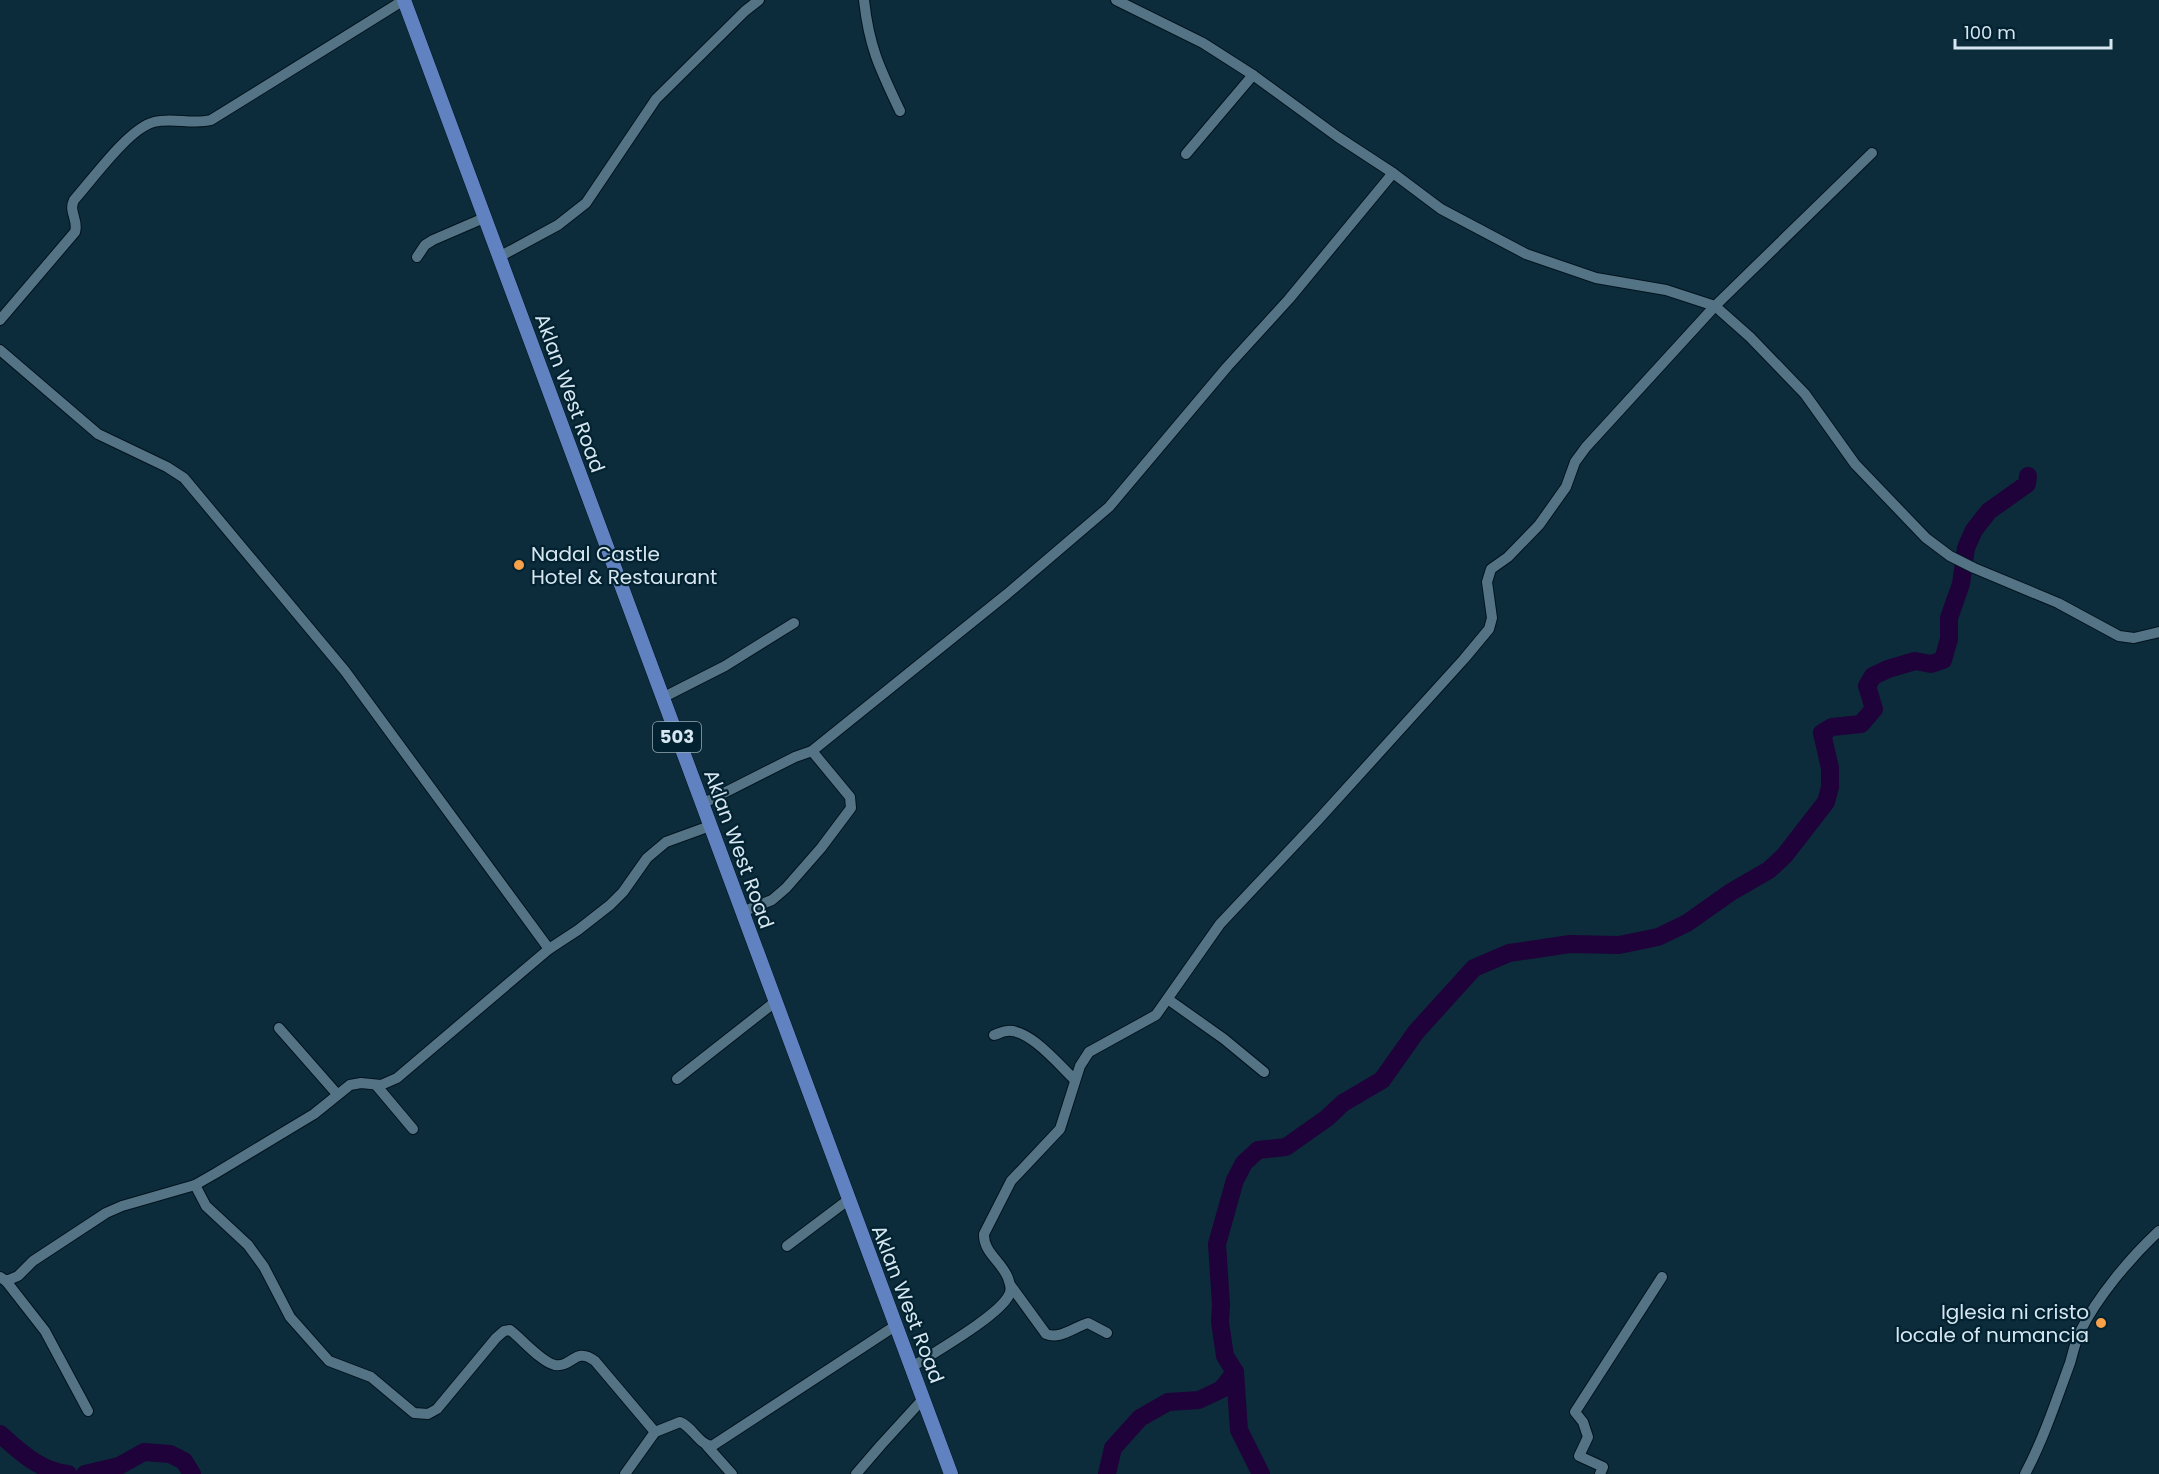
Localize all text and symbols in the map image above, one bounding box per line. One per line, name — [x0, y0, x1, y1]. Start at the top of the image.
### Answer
scale bar — [1955, 12, 2111, 50]
text: 100 m — [1964, 20, 2016, 45]
street label: Aklan West Road — [528, 310, 612, 476]
place label: Nadal Castle Hotel & Restaurant — [531, 540, 717, 591]
marker: Nadal Castle Hotel & Restaurant — [512, 558, 526, 572]
road number: 503 — [653, 722, 701, 752]
street label: Aklan West Road — [697, 766, 781, 932]
street label: Aklan West Road — [865, 1221, 951, 1387]
place label: Iglesia ni cristo locale of numancia — [1895, 1298, 2089, 1349]
marker: Iglesia ni cristo locale of numancia — [2094, 1316, 2108, 1330]

